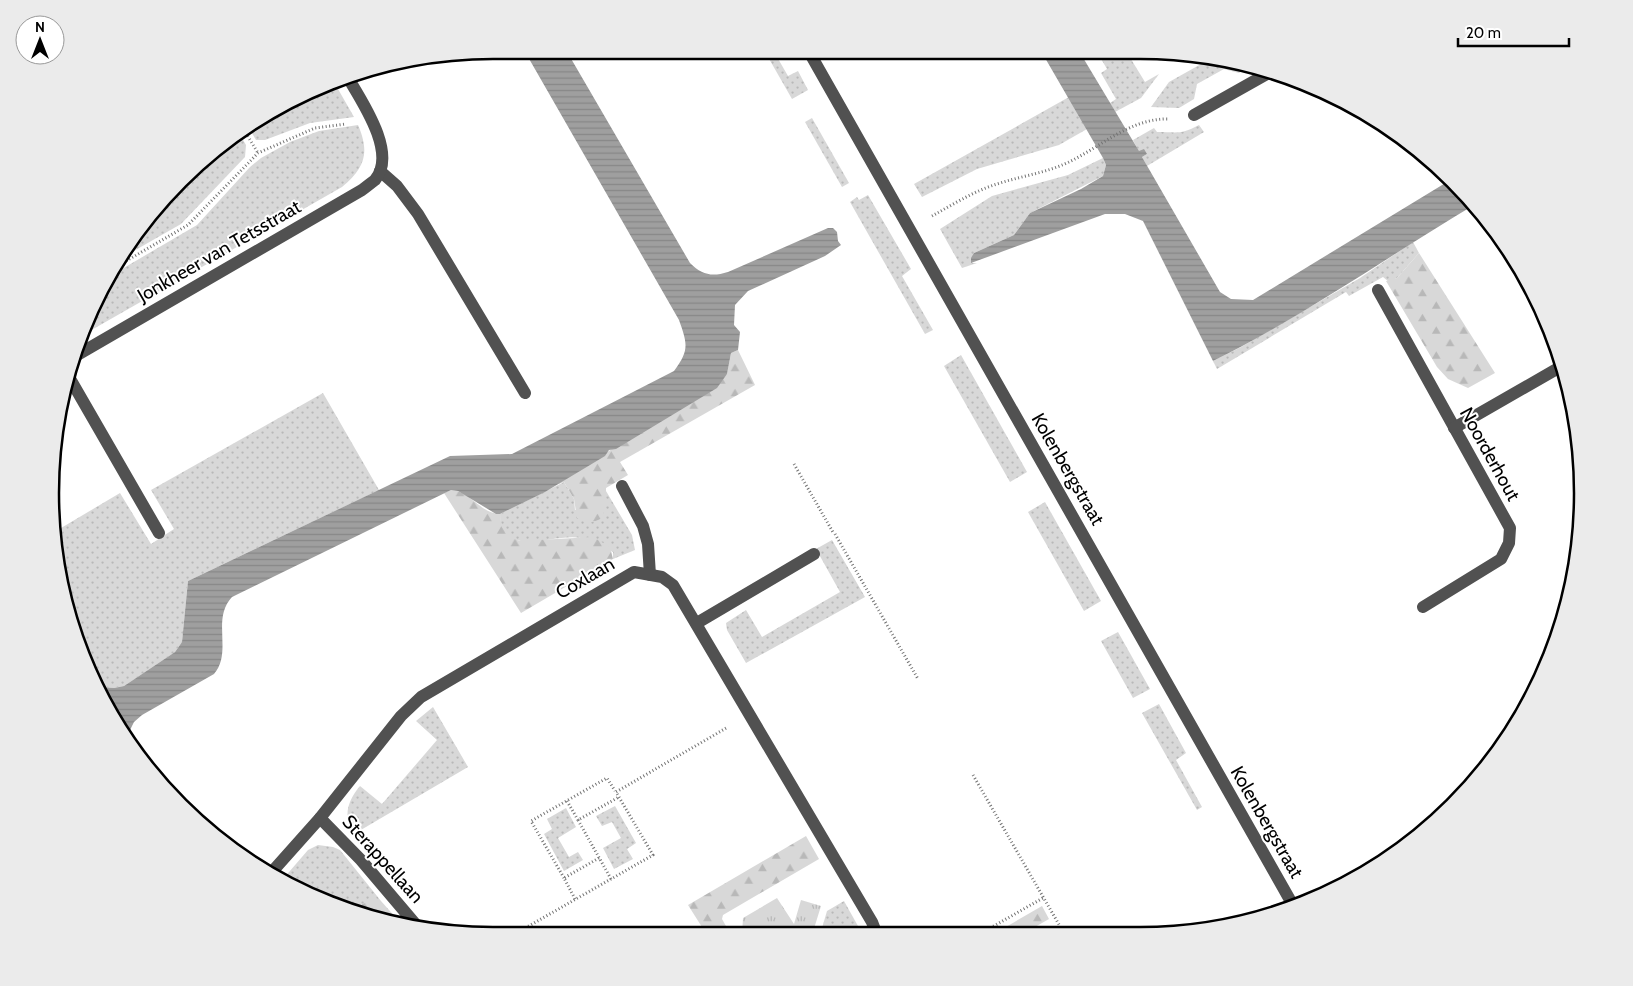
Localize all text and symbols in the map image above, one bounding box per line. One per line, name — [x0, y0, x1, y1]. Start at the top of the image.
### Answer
north arrow — [15, 15, 65, 65]
scale bar — [1458, 15, 1569, 47]
text: N — [35, 18, 45, 36]
text: 20 m — [1466, 24, 1501, 42]
street label: Jonkheer van Tetsstraat — [132, 195, 305, 308]
street label: Noorderhout — [1455, 403, 1525, 505]
street label: Kolenbergstraat — [1027, 409, 1110, 530]
street label: Coxlaan — [552, 552, 618, 604]
street label: Kolenbergstraat — [1226, 762, 1309, 883]
street label: Sterappellaan — [337, 810, 429, 908]

